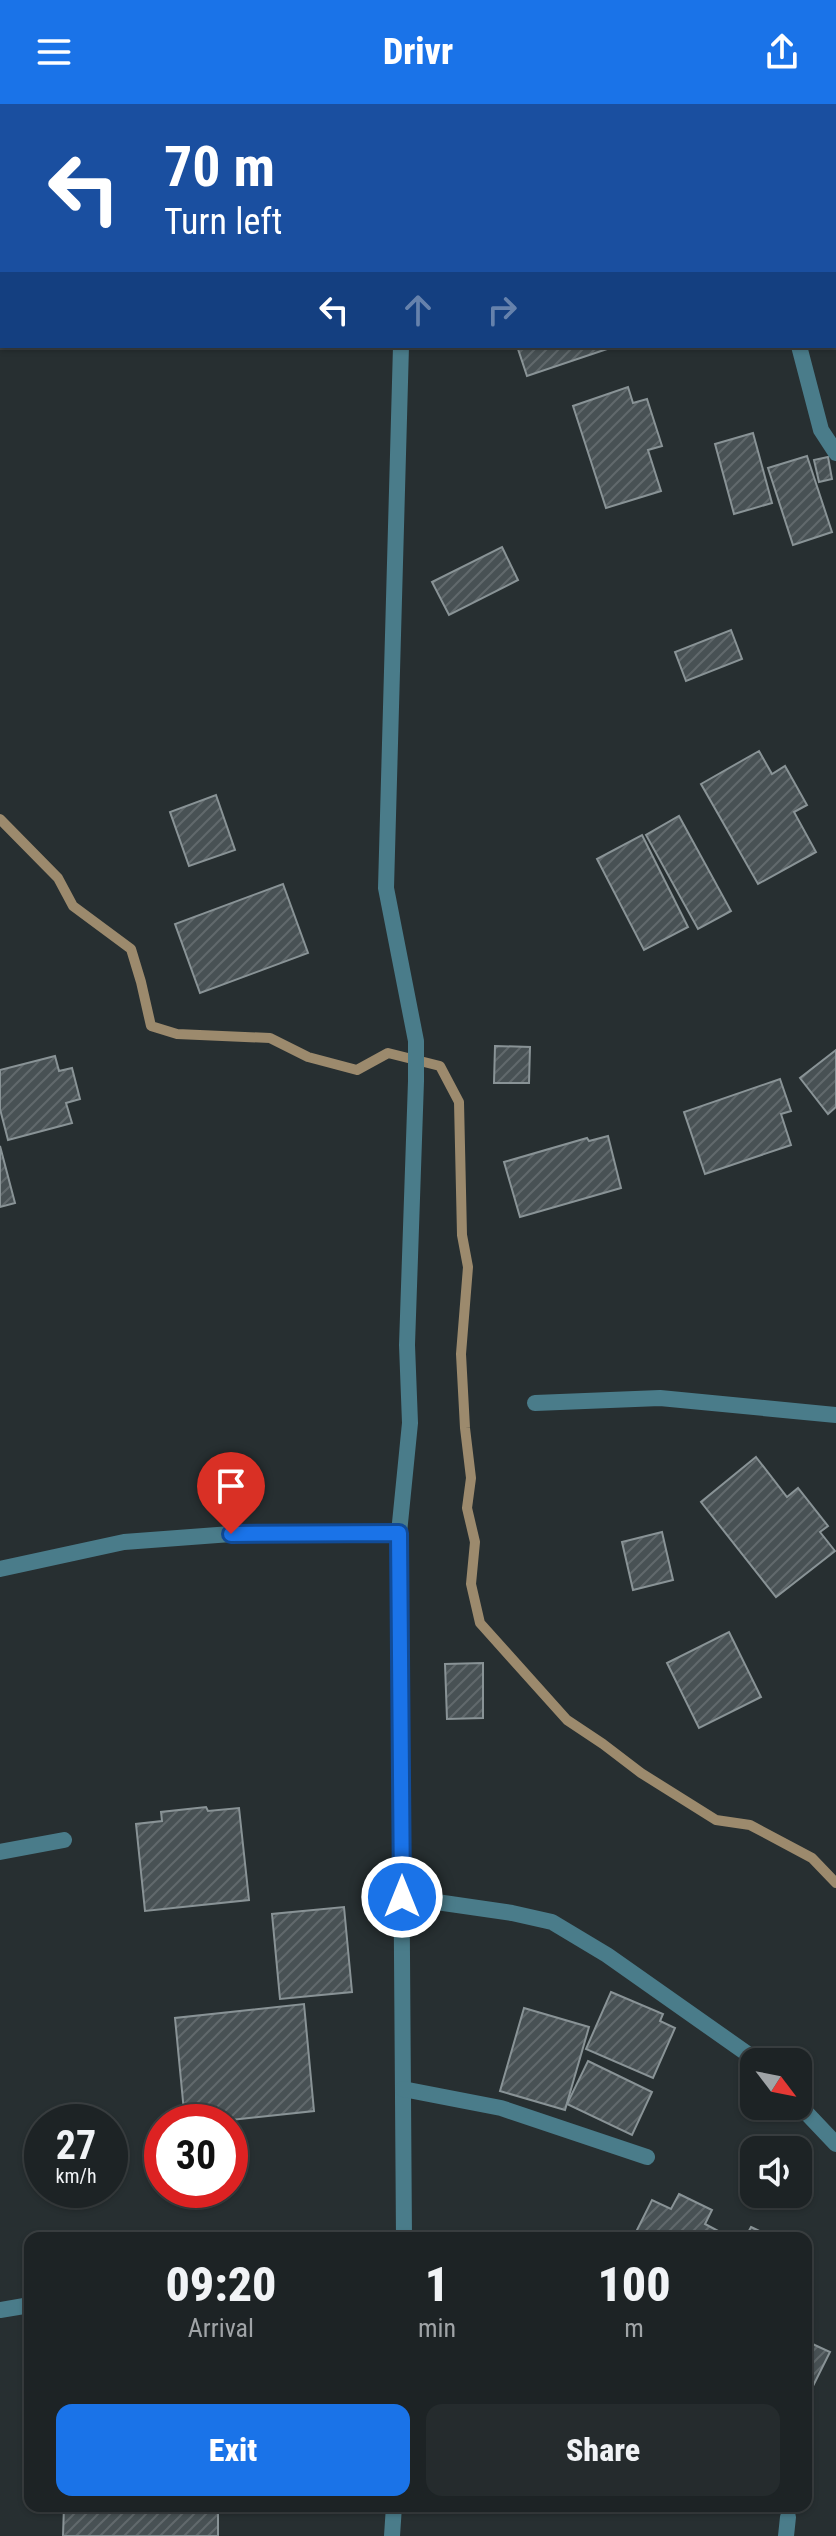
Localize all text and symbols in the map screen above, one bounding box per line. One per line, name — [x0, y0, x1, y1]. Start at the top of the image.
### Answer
icon: menu — [32, 30, 76, 74]
icon: share — [760, 30, 804, 74]
text: Drivr — [383, 31, 453, 73]
text: 70 m — [164, 134, 275, 200]
icon: left — [32, 136, 136, 240]
text: Turn left — [164, 201, 282, 243]
icon: left — [312, 288, 356, 332]
icon: ahead — [396, 288, 440, 332]
icon: right — [480, 288, 524, 332]
pin — [197, 1452, 265, 1534]
icon: arrive — [209, 1464, 253, 1508]
position arrow — [360, 1855, 444, 1939]
north arrow — [740, 2048, 812, 2120]
map controls — [740, 2048, 812, 2208]
speed limit sign: 30 — [144, 2104, 248, 2208]
text: 27 — [56, 2122, 96, 2169]
button: sound — [740, 2136, 812, 2208]
text: km/h — [55, 2164, 97, 2188]
text: 09:20 — [165, 2256, 277, 2313]
text: 1 — [425, 2256, 449, 2313]
text: 100 — [597, 2256, 671, 2313]
text: Arrival — [188, 2313, 254, 2343]
text: min — [418, 2313, 456, 2343]
text: m — [624, 2313, 644, 2343]
button: Exit — [56, 2404, 410, 2496]
button: Share — [426, 2404, 780, 2496]

